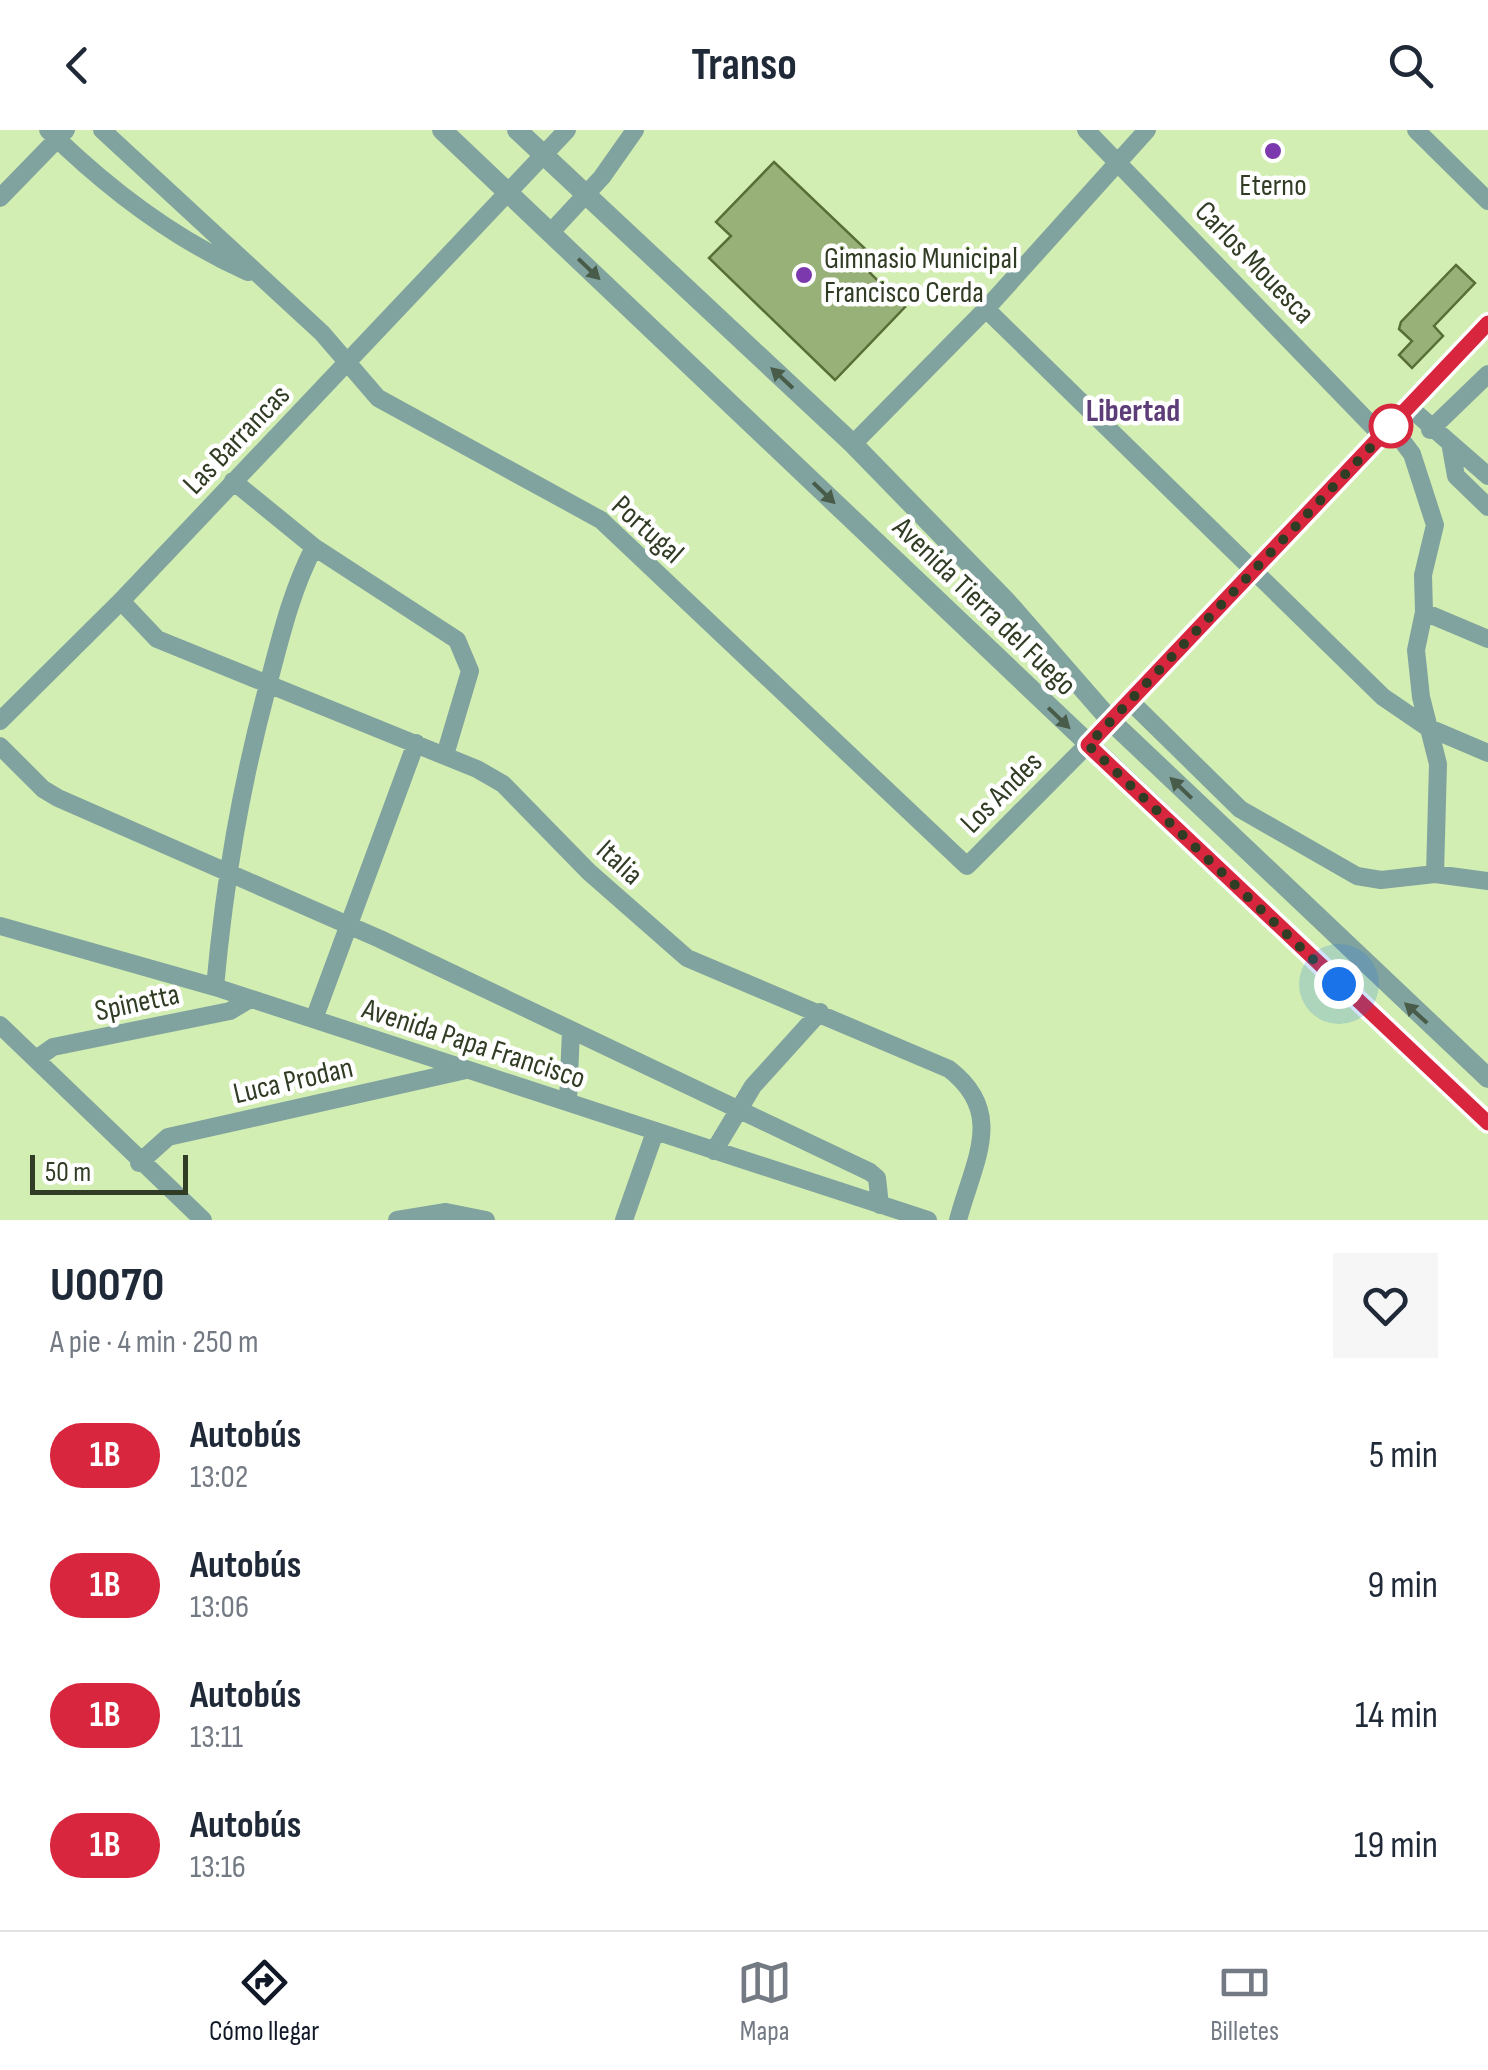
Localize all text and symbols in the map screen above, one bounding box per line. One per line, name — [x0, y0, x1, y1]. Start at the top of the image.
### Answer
icon: back — [50, 38, 105, 93]
text: Transo — [691, 38, 797, 93]
icon: search — [1383, 38, 1438, 93]
marker: Eterno — [1262, 140, 1284, 162]
place label: Eterno — [1239, 168, 1307, 204]
street label: Carlos Mouesca — [1187, 194, 1322, 332]
place label: Gimnasio Municipal Francisco Cerda — [824, 241, 1018, 311]
one-way arrow — [577, 256, 601, 280]
marker: Gimnasio Municipal Francisco Cerda — [793, 264, 815, 286]
one-way arrow — [770, 367, 794, 390]
street label: Las Barrancas — [176, 377, 298, 502]
district label: Libertad — [1086, 392, 1180, 431]
unlabelled marker — [1370, 405, 1412, 447]
one-way arrow — [812, 481, 836, 504]
street label: Portugal — [604, 488, 691, 571]
street label: Avenida Tierra del Fuego — [884, 509, 1084, 703]
one-way arrow — [1047, 706, 1071, 729]
street label: Los Andes — [953, 744, 1050, 841]
one-way arrow — [1170, 777, 1194, 800]
street label: Italia — [589, 833, 650, 893]
your location — [1314, 959, 1364, 1009]
street label: Spinetta — [92, 977, 183, 1029]
street label: Avenida Papa Francisco — [357, 991, 590, 1097]
one-way arrow — [1404, 1002, 1429, 1024]
street label: Luca Prodan — [230, 1050, 357, 1112]
scale bar — [30, 1150, 188, 1194]
text: 50 m — [45, 1156, 91, 1189]
button: heart — [1333, 1253, 1438, 1358]
text: U0070 — [50, 1257, 164, 1314]
text: A pie · 4 min · 250 m — [50, 1323, 259, 1362]
text: Autobús — [190, 1413, 301, 1458]
text: 5 min — [1369, 1433, 1438, 1478]
text: 1B — [90, 1434, 120, 1477]
text: 13:02 — [190, 1458, 248, 1497]
text: Autobús — [190, 1543, 301, 1588]
text: 9 min — [1367, 1563, 1438, 1608]
text: 1B — [90, 1564, 120, 1607]
text: 13:06 — [190, 1588, 249, 1627]
text: Autobús — [190, 1673, 301, 1718]
text: 14 min — [1355, 1693, 1438, 1738]
text: 1B — [90, 1694, 120, 1737]
text: 13:11 — [190, 1718, 243, 1757]
text: Autobús — [190, 1803, 301, 1848]
text: 19 min — [1354, 1823, 1438, 1868]
text: 1B — [90, 1824, 120, 1867]
text: 13:16 — [190, 1848, 246, 1887]
tab: Cómo llegar — [209, 1955, 319, 2048]
tab: Mapa — [737, 1955, 792, 2048]
tab: Billetes — [1210, 1955, 1279, 2048]

